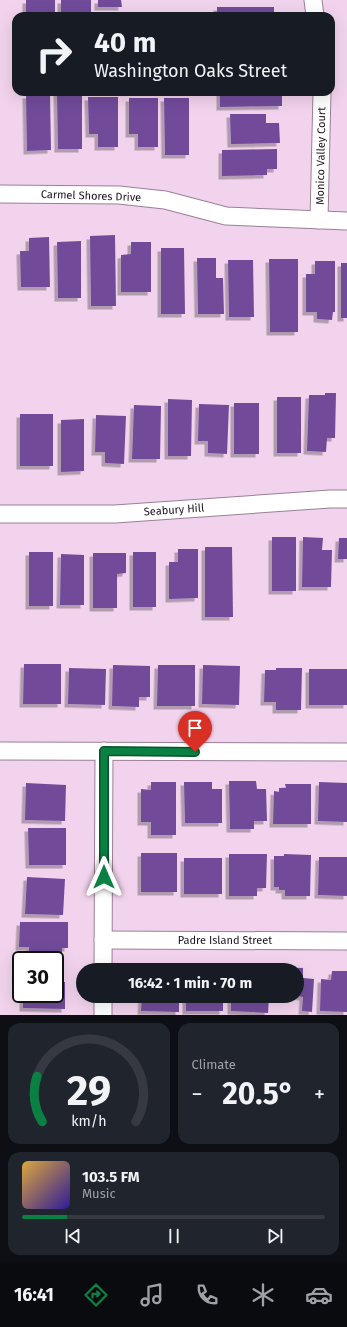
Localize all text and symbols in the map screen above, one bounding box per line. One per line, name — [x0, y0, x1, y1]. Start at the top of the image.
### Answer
text: 40 m — [94, 26, 157, 59]
icon: right — [28, 28, 80, 80]
text: Washington Oaks Street — [94, 60, 287, 82]
street label: Monico Valley Court — [314, 107, 328, 205]
street label: Carmel Shores Drive — [41, 188, 141, 204]
street label: Seabury Hill — [143, 501, 205, 519]
pin — [178, 711, 212, 752]
icon: arrive — [184, 717, 206, 739]
position arrow — [83, 856, 125, 898]
street label: Padre Island Street — [178, 934, 272, 947]
speed limit sign: 30 — [12, 951, 64, 1003]
text: 16:42 · 1 min · 70 m — [128, 974, 252, 992]
text: Climate — [192, 1057, 236, 1072]
text: 29 — [67, 1065, 111, 1115]
text: 20.5° — [222, 1076, 294, 1112]
text: − — [192, 1081, 203, 1108]
text: + — [314, 1081, 325, 1108]
text: km/h — [71, 1112, 106, 1129]
text: 103.5 FM — [82, 1168, 139, 1186]
text: Music — [82, 1186, 116, 1201]
icon: previous — [62, 1225, 84, 1247]
icon: pause — [163, 1225, 185, 1247]
icon: next — [264, 1225, 286, 1247]
icon: directions — [82, 1281, 110, 1309]
icon: music — [138, 1281, 166, 1309]
icon: phone — [193, 1281, 221, 1309]
icon: climate — [249, 1281, 277, 1309]
icon: car — [305, 1281, 333, 1309]
text: 16:41 — [14, 1284, 54, 1306]

